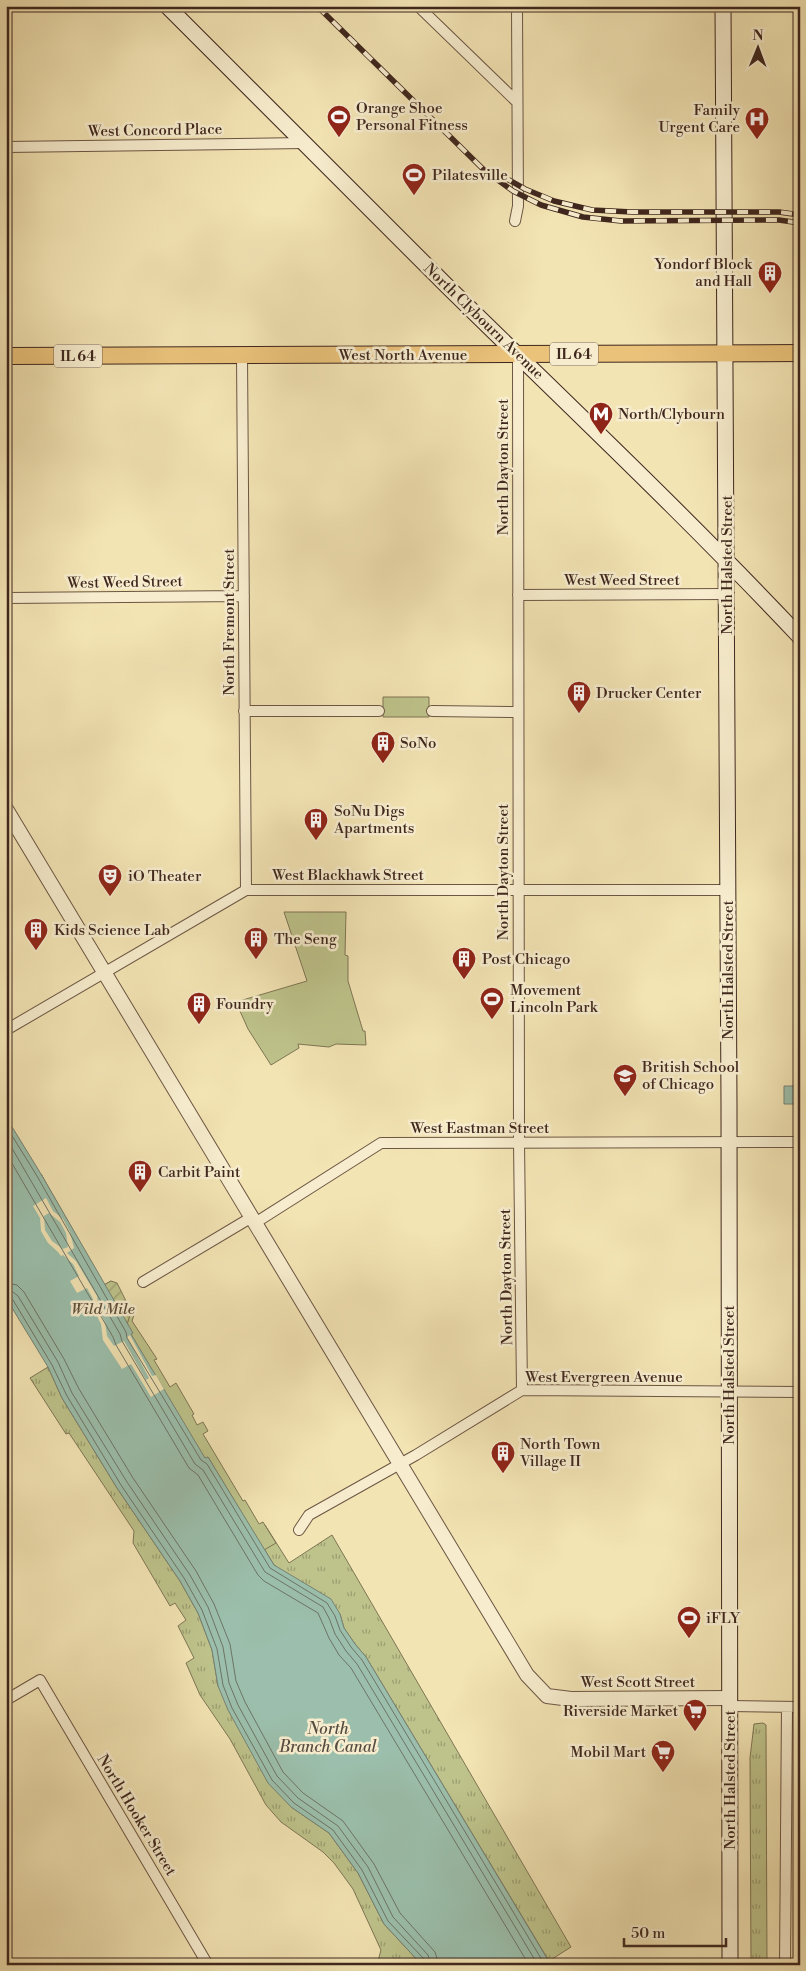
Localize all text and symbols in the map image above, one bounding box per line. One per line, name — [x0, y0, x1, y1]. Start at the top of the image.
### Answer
north arrow — [734, 22, 784, 72]
text: N — [753, 27, 764, 45]
place label: Orange Shoe Personal Fitness — [356, 99, 468, 135]
place label: Family Urgent Care — [659, 101, 741, 137]
sports icon: Orange Shoe Personal Fitness — [326, 104, 352, 138]
hospital icon: Family Urgent Care — [744, 106, 770, 140]
street label: West Concord Place — [87, 120, 222, 141]
sports icon: Pilatesville — [401, 162, 427, 196]
place label: Pilatesville — [432, 166, 508, 185]
place label: Yondorf Block and Hall — [654, 255, 753, 291]
street label: North Clybourn Avenue — [420, 259, 548, 384]
building icon: Yondorf Block and Hall — [757, 260, 783, 294]
road number: IL 64 — [550, 342, 598, 366]
road number: IL 64 — [54, 344, 102, 368]
street label: West North Avenue — [338, 346, 467, 365]
street label: North Dayton Street — [494, 398, 513, 535]
metro station icon: North/Clybourn — [588, 401, 614, 435]
place label: North/Clybourn — [618, 405, 725, 424]
street label: North Halsted Street — [718, 494, 737, 635]
street label: North Fremont Street — [220, 548, 239, 696]
street label: West Weed Street — [563, 571, 680, 590]
street label: West Weed Street — [66, 572, 184, 593]
building icon: Drucker Center — [566, 680, 592, 714]
place label: Drucker Center — [596, 684, 702, 703]
building icon: SoNo — [370, 730, 396, 764]
place label: SoNo — [400, 734, 436, 753]
place label: SoNu Digs Apartments — [333, 802, 414, 838]
street label: North Dayton Street — [494, 803, 513, 940]
building icon: SoNu Digs Apartments — [303, 807, 329, 841]
theatre icon: iO Theater — [97, 863, 123, 897]
street label: West Blackhawk Street — [271, 866, 425, 885]
place label: iO Theater — [128, 867, 202, 886]
street label: North Halsted Street — [719, 899, 738, 1040]
building icon: Kids Science Lab — [23, 917, 49, 951]
place label: Kids Science Lab — [54, 921, 170, 940]
building icon: The Seng — [243, 926, 269, 960]
place label: The Seng — [274, 930, 337, 949]
building icon: Post Chicago — [451, 946, 477, 980]
place label: Post Chicago — [482, 950, 570, 969]
place label: Movement Lincoln Park — [510, 981, 599, 1017]
sports icon: Movement Lincoln Park — [479, 986, 505, 1020]
building icon: Foundry — [186, 991, 212, 1025]
place label: Foundry — [216, 995, 274, 1014]
place label: British School of Chicago — [641, 1058, 740, 1094]
school or university icon: British School of Chicago — [612, 1063, 638, 1097]
street label: West Eastman Street — [410, 1119, 550, 1138]
building icon: Carbit Paint — [127, 1159, 153, 1193]
place label: Carbit Paint — [158, 1163, 241, 1182]
street label: North Dayton Street — [496, 1208, 517, 1345]
park label: Wild Mile — [71, 1300, 135, 1319]
street label: North Halsted Street — [720, 1304, 739, 1445]
street label: West Evergreen Avenue — [524, 1368, 683, 1387]
place label: North Town Village II — [519, 1435, 601, 1471]
building icon: North Town Village II — [490, 1440, 516, 1474]
sports icon: iFLY — [676, 1605, 702, 1639]
place label: iFLY — [706, 1609, 741, 1628]
street label: West Scott Street — [580, 1673, 696, 1692]
supermarket icon: Riverside Market — [682, 1698, 708, 1732]
place label: Riverside Market — [563, 1702, 679, 1721]
street label: North Halsted Street — [721, 1709, 740, 1850]
water label: North Branch Canal — [278, 1719, 378, 1757]
supermarket icon: Mobil Mart — [650, 1739, 676, 1773]
place label: Mobil Mart — [570, 1743, 647, 1762]
street label: North Hooker Street — [93, 1751, 181, 1880]
scale bar — [624, 1916, 726, 1948]
text: 50 m — [631, 1924, 665, 1943]

